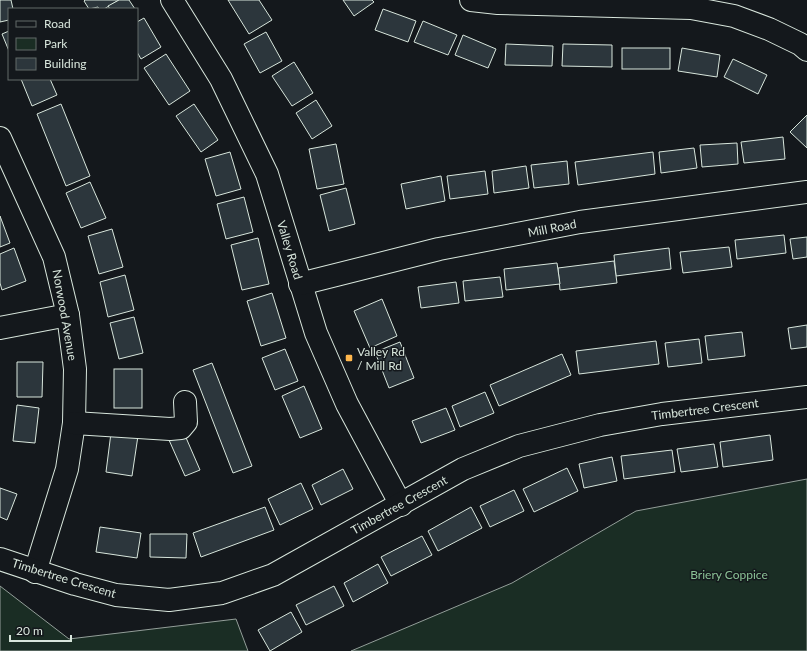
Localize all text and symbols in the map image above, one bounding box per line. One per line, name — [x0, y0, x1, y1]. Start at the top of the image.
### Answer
legend — [8, 8, 138, 80]
text: Road — [44, 16, 71, 31]
text: Park — [44, 36, 68, 51]
text: Building — [44, 56, 87, 71]
street label: Mill Road — [526, 216, 578, 240]
street label: Valley Road — [274, 219, 306, 281]
street label: Norwood Avenue — [50, 268, 80, 362]
place label: Valley Rd / Mill Rd — [357, 344, 405, 373]
marker: Valley Rd / Mill Rd — [344, 353, 354, 363]
street label: Timbertree Crescent — [651, 395, 760, 423]
street label: Timbertree Crescent — [348, 472, 450, 538]
street label: Timbertree Crescent — [10, 555, 118, 601]
park label: Briery Coppice — [690, 567, 768, 582]
scale bar — [10, 617, 71, 643]
text: 20 m — [16, 623, 43, 638]

